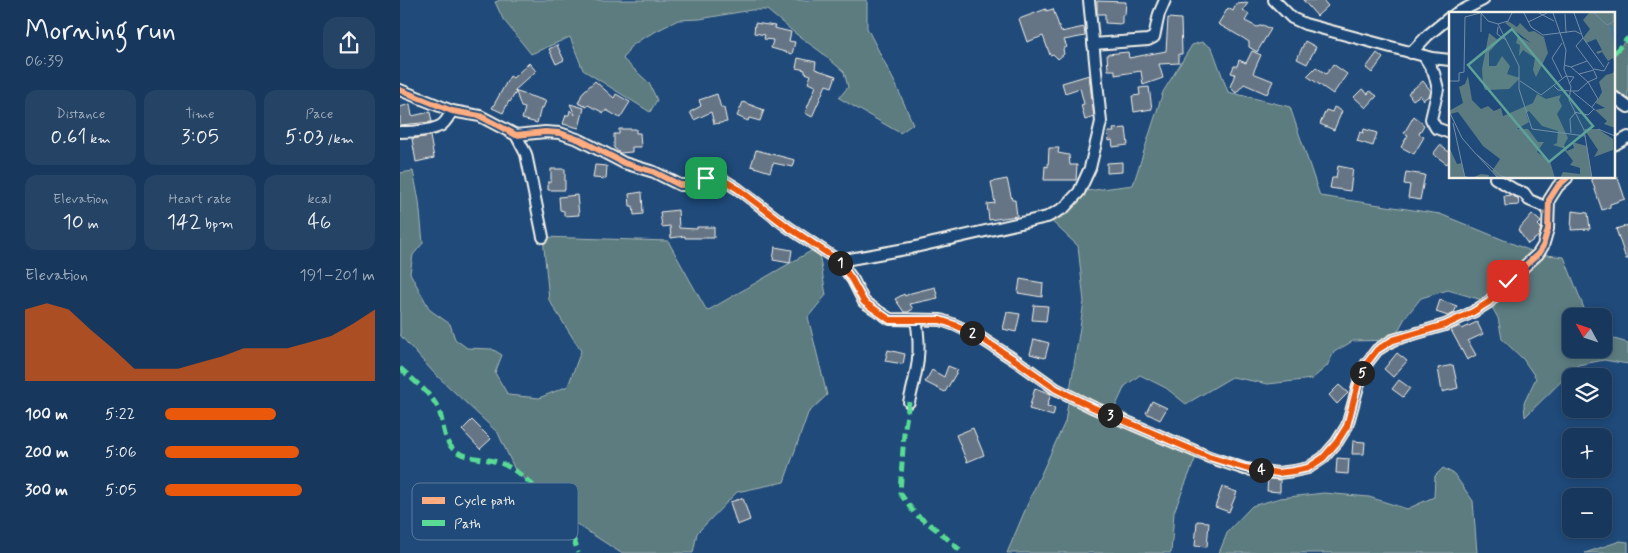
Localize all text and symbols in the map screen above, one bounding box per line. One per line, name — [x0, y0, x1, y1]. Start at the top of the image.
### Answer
inset map — [1449, 12, 1616, 179]
text: Morning run — [25, 13, 176, 50]
button: share — [323, 17, 375, 69]
text: 06:39 — [25, 51, 64, 72]
text: Distance — [56, 105, 105, 123]
text: Time — [185, 105, 215, 123]
text: Pace — [305, 105, 333, 123]
text: 0.61 — [51, 123, 87, 151]
text: 3:05 — [181, 123, 219, 151]
text: 5:03 — [285, 123, 324, 151]
text: km — [87, 130, 111, 148]
text: /km — [324, 130, 354, 148]
pin — [685, 157, 727, 199]
icon: arrive — [692, 164, 720, 192]
text: Elevation — [53, 190, 108, 208]
text: Heart rate — [169, 190, 231, 208]
text: kcal — [308, 190, 331, 208]
text: 10 — [62, 208, 84, 236]
text: 142 — [167, 208, 201, 236]
text: 46 — [307, 208, 331, 236]
text: m — [84, 215, 99, 233]
text: bpm — [201, 215, 233, 233]
pin: 1 — [828, 250, 852, 276]
text: 1 — [837, 254, 844, 272]
pin — [1487, 260, 1529, 302]
text: Elevation — [25, 265, 88, 286]
text: 191–201 m — [299, 265, 375, 286]
icon: check — [1494, 267, 1522, 295]
north arrow — [1562, 308, 1612, 358]
map controls — [1562, 308, 1612, 538]
pin: 2 — [960, 320, 984, 346]
text: 2 — [969, 324, 976, 342]
pin: 5 — [1350, 360, 1374, 386]
text: 5 — [1358, 364, 1367, 382]
button: layers — [1562, 368, 1612, 418]
pin: 3 — [1098, 402, 1122, 428]
text: 100 m — [25, 404, 68, 425]
text: 5:22 — [105, 404, 135, 425]
text: 3 — [1107, 406, 1114, 424]
button: + — [1562, 428, 1612, 478]
text: 200 m — [25, 442, 69, 463]
text: 5:06 — [105, 442, 137, 463]
pin: 4 — [1248, 458, 1274, 482]
text: 4 — [1257, 461, 1266, 479]
text: 300 m — [25, 480, 68, 501]
text: 5:05 — [105, 480, 136, 501]
legend — [412, 483, 578, 540]
button: − — [1562, 488, 1612, 538]
text: Cycle path — [454, 492, 515, 510]
text: Path — [454, 515, 481, 533]

